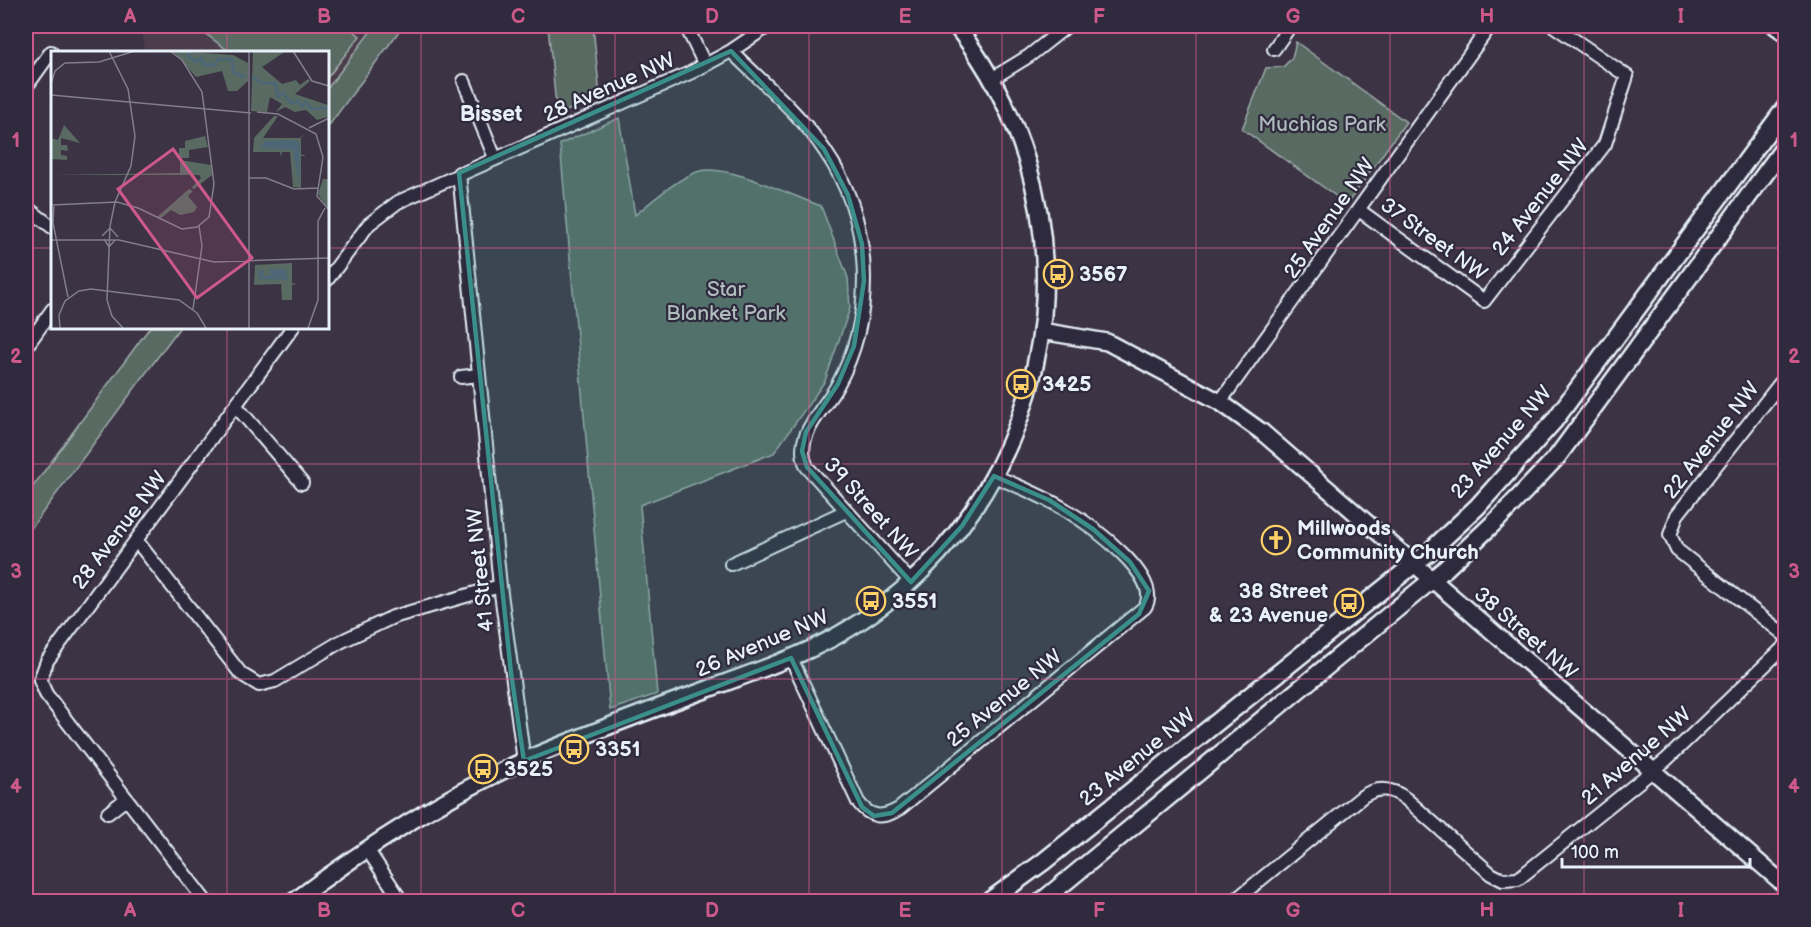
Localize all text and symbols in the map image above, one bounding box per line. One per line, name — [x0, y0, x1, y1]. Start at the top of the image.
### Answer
text: A — [123, 5, 137, 29]
text: B — [317, 5, 331, 29]
text: C — [511, 5, 525, 29]
text: D — [705, 5, 719, 29]
text: E — [899, 5, 912, 29]
text: F — [1093, 5, 1105, 29]
text: G — [1286, 5, 1301, 29]
text: H — [1480, 5, 1494, 29]
text: I — [1678, 5, 1684, 29]
street label: 28 Avenue NW — [539, 47, 679, 128]
inset map — [51, 51, 328, 328]
district label: Bisset — [460, 101, 523, 128]
park label: Muchias Park — [1258, 112, 1387, 137]
text: 1 — [12, 129, 20, 153]
text: 1 — [1790, 129, 1798, 153]
street label: 24 Avenue NW — [1487, 134, 1594, 261]
street label: 25 Avenue NW — [1279, 153, 1380, 283]
street label: 37 Street NW — [1376, 192, 1492, 286]
bus stop icon: 3567 — [1042, 258, 1074, 290]
place label: 3567 — [1079, 262, 1128, 287]
park label: Star Blanket Park — [666, 277, 786, 326]
text: 2 — [10, 345, 22, 369]
text: 2 — [1788, 345, 1800, 369]
bus stop icon: 3425 — [1005, 368, 1037, 400]
place label: 3425 — [1042, 372, 1091, 397]
street label: 22 Avenue NW — [1658, 377, 1765, 504]
street label: 23 Avenue NW — [1445, 381, 1557, 504]
street label: 39 Street NW — [818, 452, 923, 565]
street label: 28 Avenue NW — [67, 466, 172, 594]
street label: 41 Street NW — [462, 507, 499, 633]
place label: Millwoods Community Church — [1297, 516, 1479, 565]
church icon: Millwoods Community Church — [1260, 524, 1292, 556]
text: 3 — [10, 560, 22, 584]
text: 3 — [1788, 560, 1800, 584]
place label: 38 Street & 23 Avenue — [1209, 579, 1328, 628]
street label: 38 Street NW — [1469, 582, 1582, 685]
bus stop icon: 3551 — [855, 585, 887, 617]
bus stop icon: 38 Street & 23 Avenue — [1333, 587, 1365, 619]
place label: 3551 — [892, 589, 937, 614]
street label: 26 Avenue NW — [692, 604, 833, 683]
street label: 25 Avenue NW — [942, 644, 1067, 753]
street label: 21 Avenue NW — [1576, 702, 1696, 811]
street label: 23 Avenue NW — [1074, 703, 1200, 812]
bus stop icon: 3351 — [558, 733, 590, 765]
place label: 3351 — [595, 737, 641, 762]
bus stop icon: 3525 — [467, 753, 499, 785]
place label: 3525 — [504, 757, 553, 782]
text: 4 — [10, 775, 22, 799]
text: 4 — [1788, 775, 1800, 799]
scale bar — [1562, 831, 1750, 869]
text: 100 m — [1571, 842, 1619, 863]
text: A — [123, 899, 137, 923]
text: B — [317, 899, 331, 923]
text: C — [511, 899, 525, 923]
text: D — [705, 899, 719, 923]
text: E — [899, 899, 912, 923]
text: F — [1093, 899, 1105, 923]
text: G — [1286, 899, 1301, 923]
text: H — [1480, 899, 1494, 923]
text: I — [1678, 899, 1684, 923]

